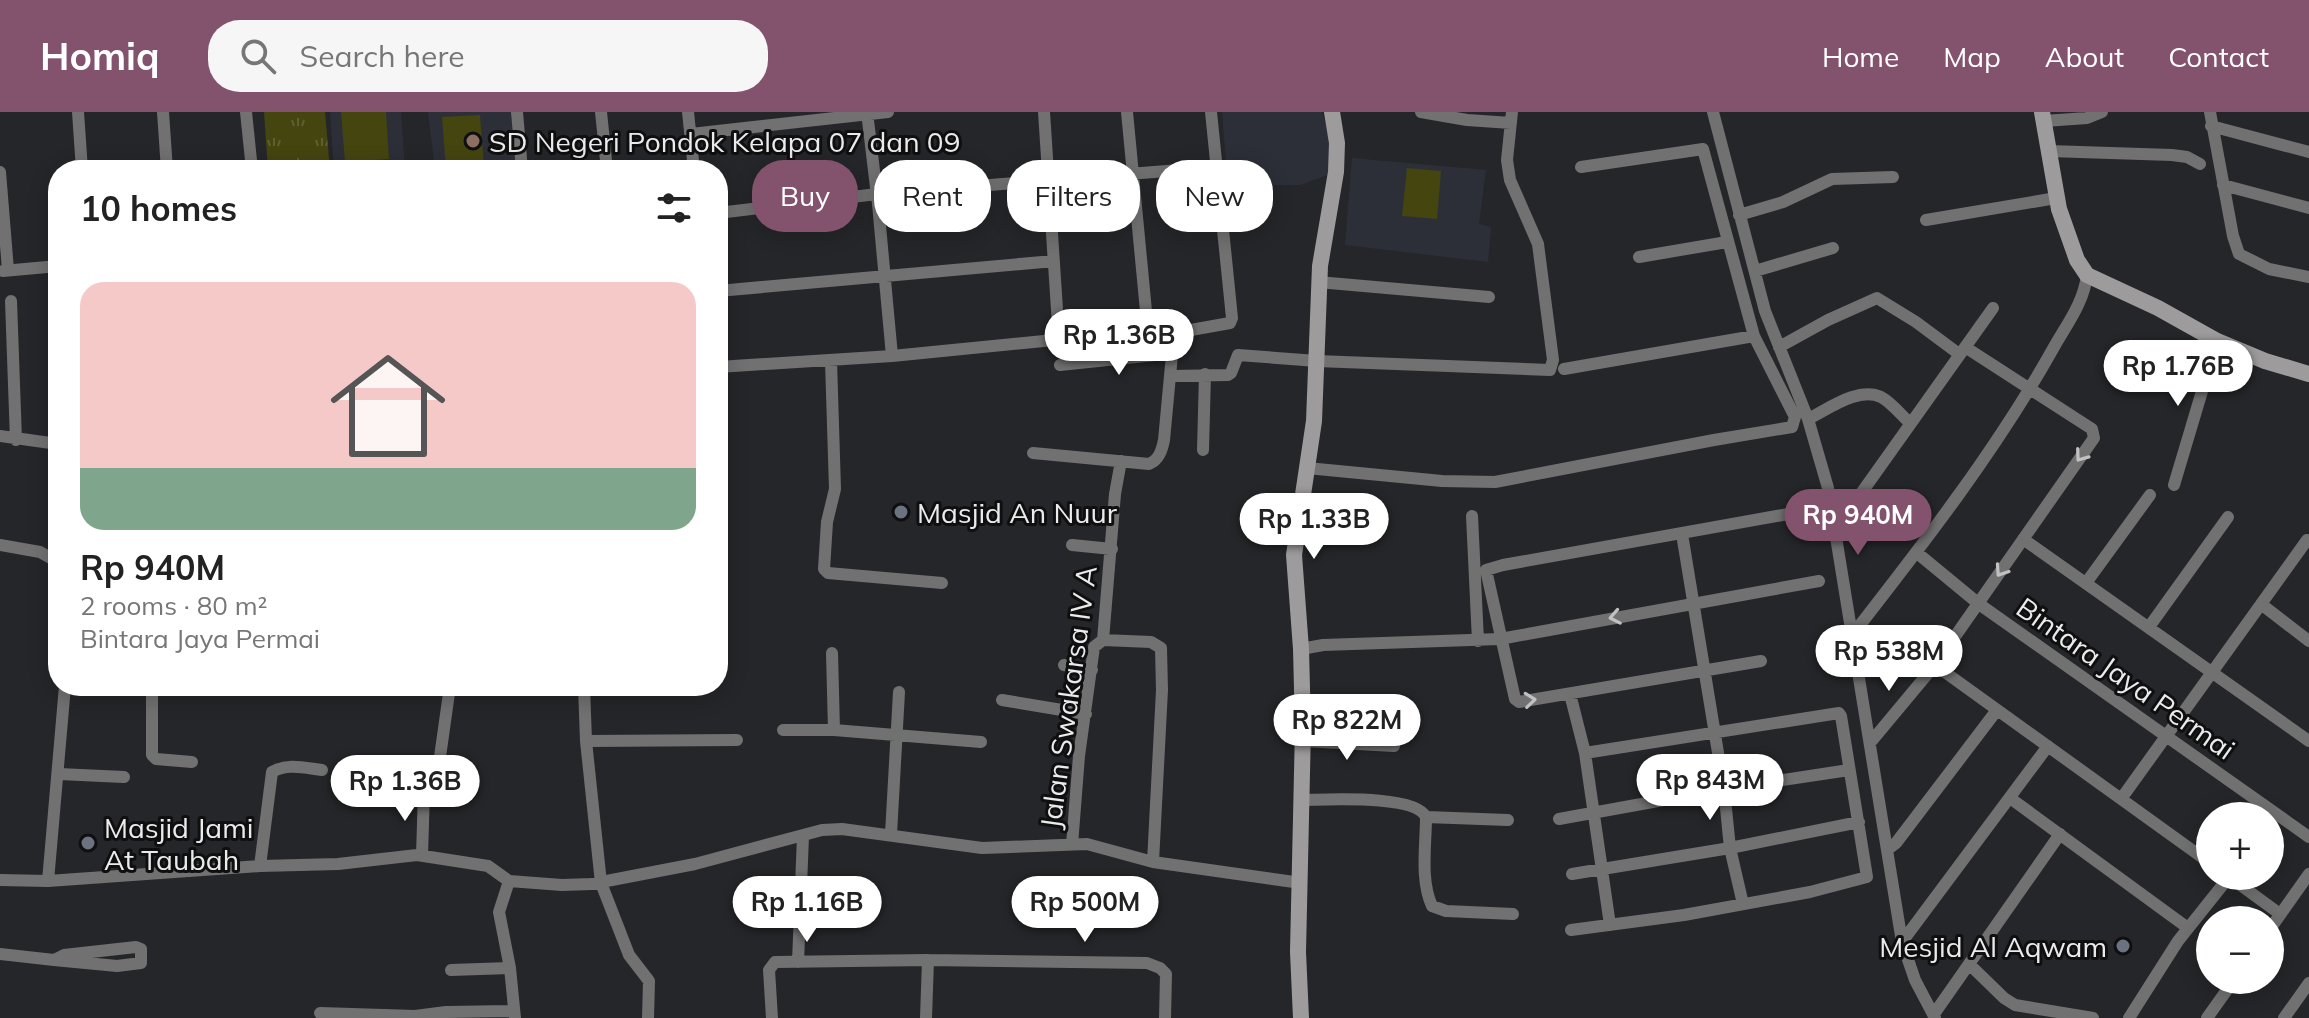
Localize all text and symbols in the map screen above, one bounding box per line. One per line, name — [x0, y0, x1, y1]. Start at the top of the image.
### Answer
search box — [208, 20, 768, 92]
text: Homiq — [40, 32, 160, 80]
icon: search — [236, 34, 280, 78]
text: Search here — [300, 37, 464, 75]
text: Home — [1822, 39, 1899, 74]
text: Map — [1943, 39, 2001, 74]
text: About — [2045, 39, 2124, 74]
text: Contact — [2168, 39, 2269, 74]
place label: SD Negeri Pondok Kelapa 07 dan 09 — [489, 124, 960, 159]
marker: SD Negeri Pondok Kelapa 07 dan 09 — [464, 132, 482, 150]
chip: Buy — [752, 160, 858, 232]
chip: Rent — [874, 160, 991, 232]
chip: Filters — [1007, 160, 1140, 232]
chip: New — [1156, 160, 1273, 232]
icon: filters — [652, 186, 696, 230]
text: 10 homes — [80, 187, 237, 230]
pin: Rp 1.36B — [1036, 309, 1202, 377]
text: Rp 1.36B — [1063, 318, 1175, 351]
icon: home — [316, 334, 460, 478]
pin: Rp 1.76B — [2095, 340, 2261, 408]
text: Rp 1.76B — [2122, 349, 2234, 382]
one-way arrow — [2076, 447, 2091, 462]
pin: Rp 940M — [1784, 489, 1932, 557]
pin: Rp 1.33B — [1231, 493, 1397, 561]
place label: Masjid An Nuur — [917, 495, 1118, 530]
text: Rp 940M — [1803, 498, 1913, 531]
text: Rp 1.33B — [1258, 502, 1370, 535]
marker: Masjid An Nuur — [892, 503, 910, 521]
text: Rp 940M — [80, 546, 225, 589]
one-way arrow — [1996, 562, 2011, 577]
street label: Jalan Swakarsa IV A — [1032, 563, 1104, 831]
text: 2 rooms · 80 m² — [80, 589, 267, 622]
street label: Bintara Jaya Permai — [2010, 590, 2242, 766]
one-way arrow — [1608, 608, 1622, 625]
text: Bintara Jaya Permai — [80, 622, 320, 655]
pin: Rp 538M — [1815, 625, 1963, 693]
text: Rp 538M — [1834, 634, 1944, 667]
one-way arrow — [1524, 692, 1537, 709]
pin: Rp 822M — [1273, 694, 1421, 762]
text: Rp 822M — [1292, 703, 1402, 736]
pin: Rp 843M — [1636, 754, 1784, 822]
pin: Rp 1.36B — [322, 755, 488, 823]
text: Rp 843M — [1655, 763, 1765, 796]
text: Rp 1.36B — [349, 764, 461, 797]
map controls — [2196, 802, 2284, 994]
button: + — [2196, 802, 2284, 890]
place label: Masjid Jami At Taubah — [104, 810, 253, 877]
marker: Masjid Jami At Taubah — [79, 834, 97, 852]
pin: Rp 1.16B — [724, 876, 890, 944]
pin: Rp 500M — [1011, 876, 1159, 944]
text: Rp 1.16B — [751, 885, 863, 918]
text: Rp 500M — [1030, 885, 1140, 918]
button: − — [2196, 906, 2284, 994]
place label: Mesjid Al Aqwam — [1879, 929, 2107, 964]
marker: Mesjid Al Aqwam — [2114, 937, 2132, 955]

